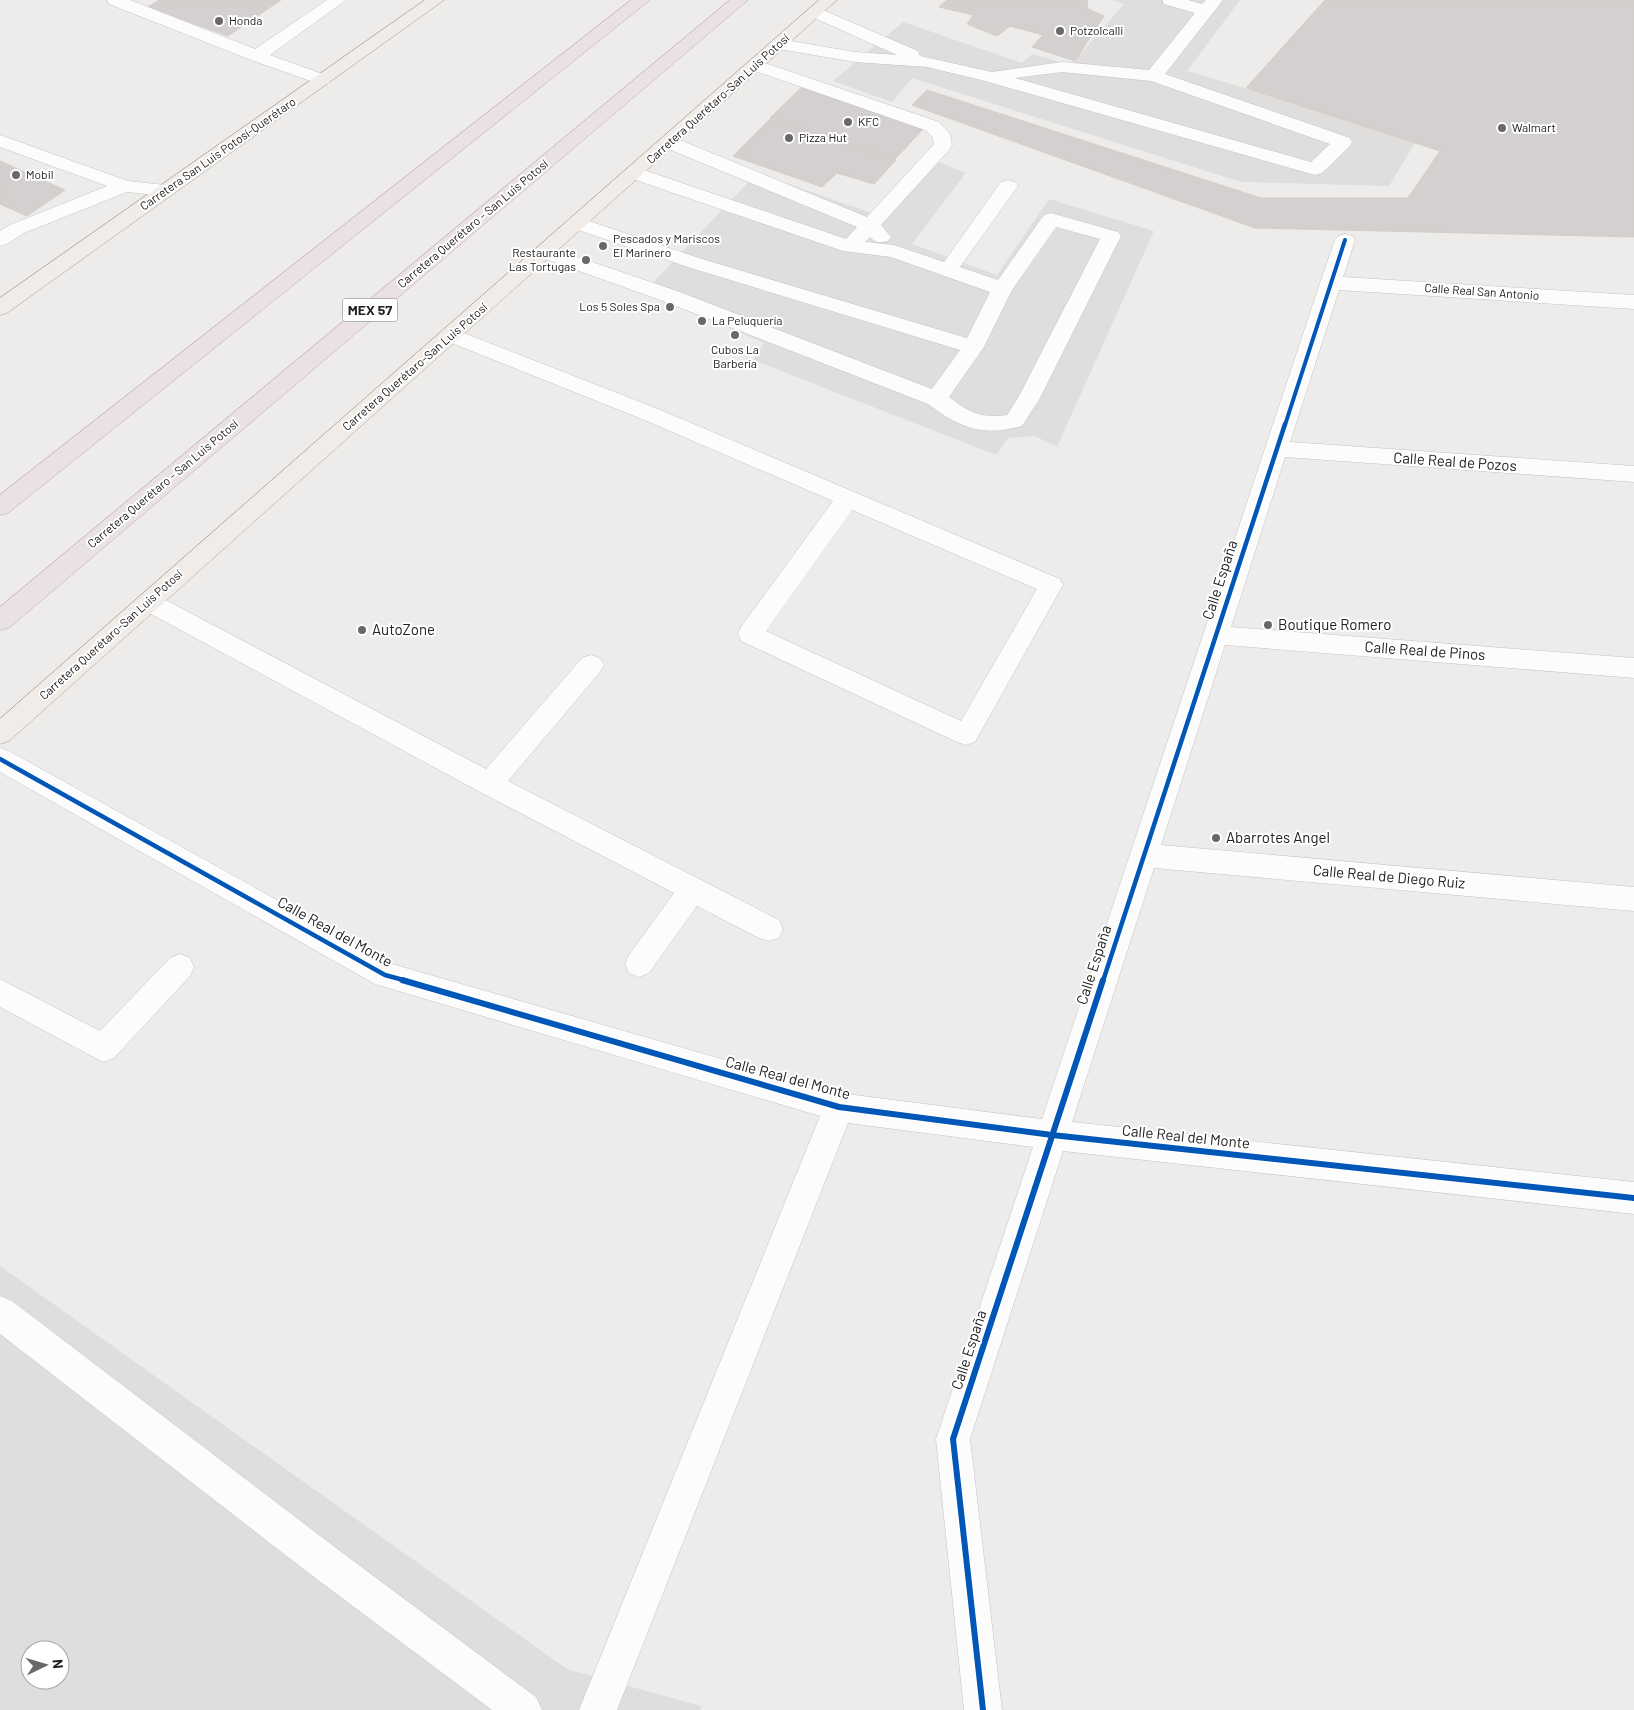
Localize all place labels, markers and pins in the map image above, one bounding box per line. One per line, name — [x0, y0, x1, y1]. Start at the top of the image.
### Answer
place label: Honda — [229, 13, 262, 27]
marker: Honda — [213, 15, 225, 27]
place label: Potzolcalli — [1070, 23, 1123, 37]
marker: Potzolcalli — [1054, 25, 1066, 37]
place label: KFC — [858, 114, 879, 128]
marker: KFC — [842, 116, 854, 128]
place label: Walmart — [1512, 120, 1556, 134]
marker: Walmart — [1496, 122, 1508, 134]
place label: Pizza Hut — [799, 130, 847, 144]
marker: Pizza Hut — [783, 132, 795, 144]
place label: Mobil — [26, 167, 54, 181]
marker: Mobil — [10, 169, 22, 181]
place label: Pescados y Mariscos El Marinero — [613, 231, 720, 259]
marker: Pescados y Mariscos El Marinero — [597, 240, 609, 252]
place label: Restaurante Las Tortugas — [509, 245, 576, 273]
marker: Restaurante Las Tortugas — [580, 254, 592, 266]
place label: Los 5 Soles Spa — [579, 299, 660, 313]
marker: Los 5 Soles Spa — [664, 301, 676, 313]
place label: La Peluquería — [712, 313, 782, 327]
marker: La Peluquería — [696, 315, 708, 327]
marker: Cubos La Barbería — [729, 329, 741, 341]
place label: Cubos La Barbería — [711, 342, 759, 370]
place label: Boutique Romero — [1278, 615, 1391, 633]
marker: Boutique Romero — [1262, 619, 1274, 631]
place label: AutoZone — [372, 620, 435, 638]
marker: AutoZone — [356, 624, 368, 636]
place label: Abarrotes Angel — [1226, 828, 1330, 846]
marker: Abarrotes Angel — [1210, 832, 1222, 844]

